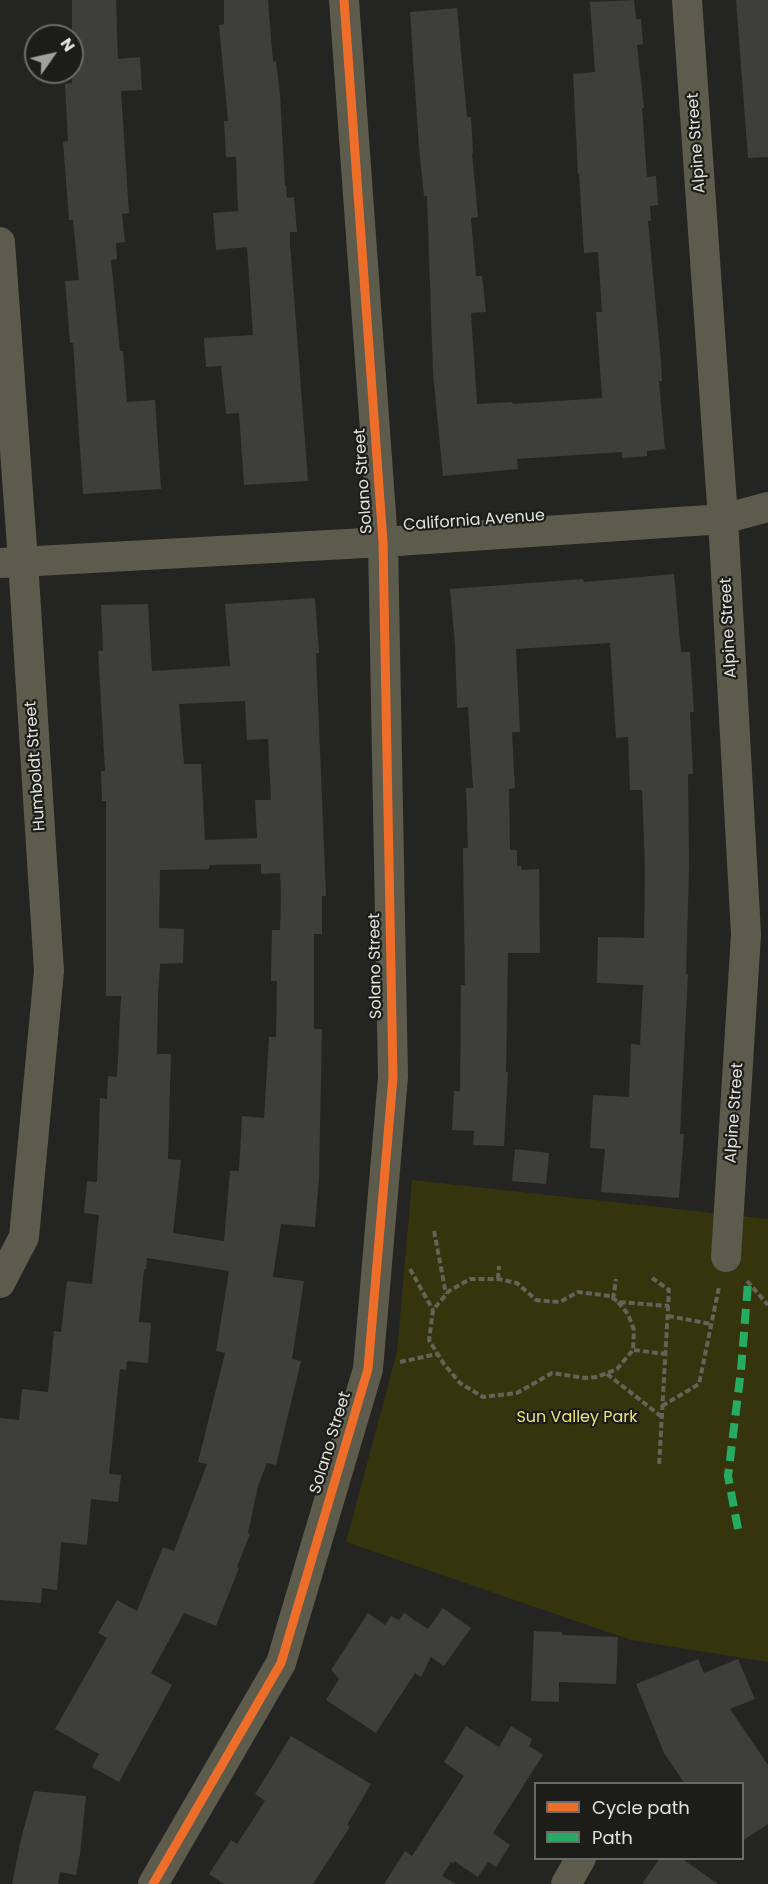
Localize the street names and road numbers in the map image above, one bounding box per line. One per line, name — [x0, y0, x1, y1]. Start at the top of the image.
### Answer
street label: Alpine Street — [684, 92, 710, 194]
street label: Solano Street — [351, 427, 377, 535]
street label: California Avenue — [403, 506, 545, 536]
street label: Alpine Street — [717, 577, 741, 679]
street label: Humboldt Street — [22, 700, 50, 832]
street label: Solano Street — [365, 913, 387, 1019]
street label: Alpine Street — [722, 1062, 748, 1164]
street label: Solano Street — [306, 1390, 356, 1496]

